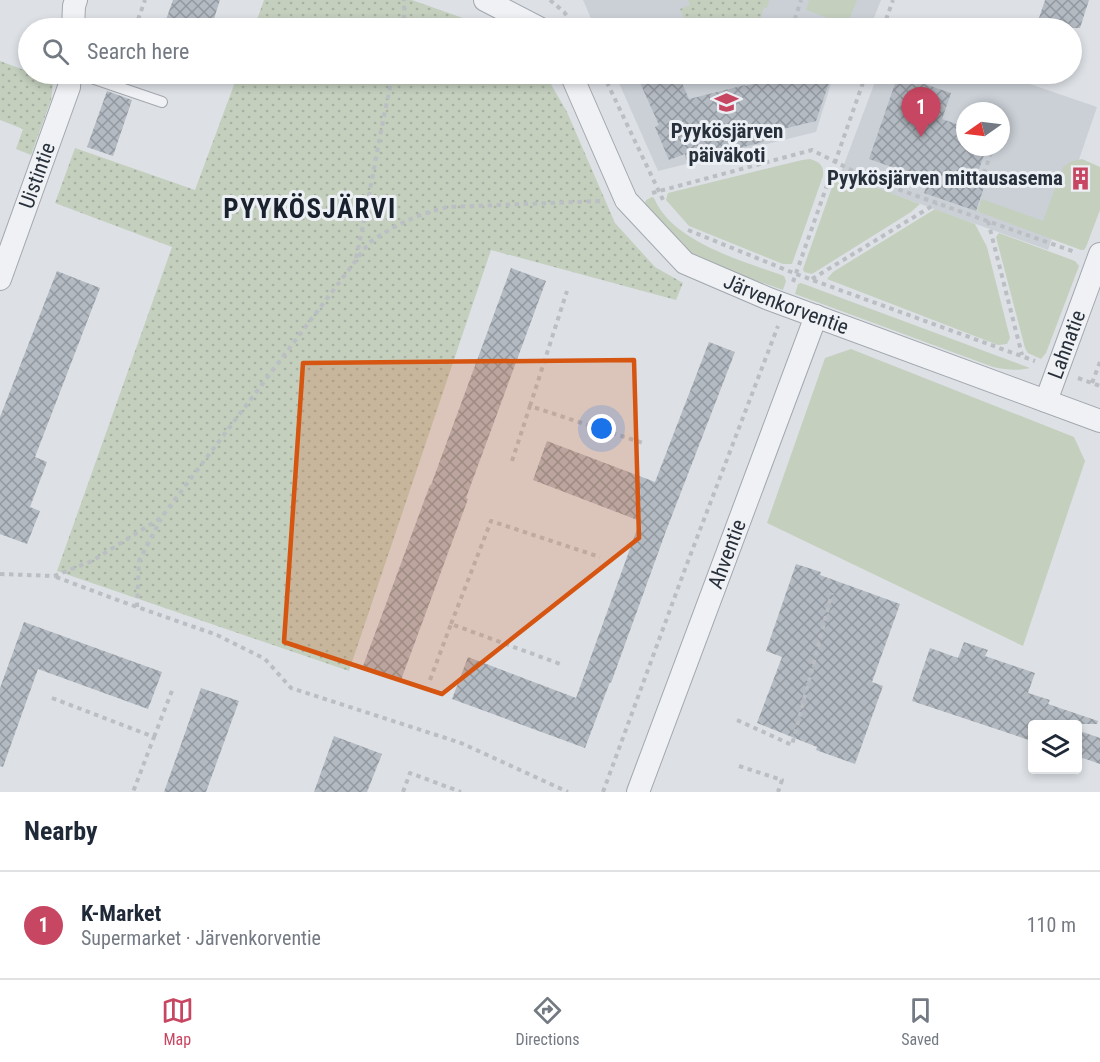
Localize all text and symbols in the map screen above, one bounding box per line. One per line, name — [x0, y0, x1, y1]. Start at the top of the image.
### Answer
search box — [18, 18, 1082, 84]
icon: search — [39, 35, 72, 68]
text: Search here — [87, 39, 189, 64]
pin: 1 — [902, 88, 940, 137]
school or university icon: Pyykösjärven päiväkoti — [714, 90, 740, 116]
north arrow — [956, 102, 1010, 156]
place label: Pyykösjärven päiväkoti — [671, 119, 783, 167]
street label: Uistintie — [14, 139, 60, 212]
building icon: Pyykösjärven mittausasema — [1068, 165, 1094, 191]
place label: Pyykösjärven mittausasema — [827, 166, 1063, 190]
district label: PYYKÖSJÄRVI — [223, 193, 397, 225]
street label: Järvenkorventie — [720, 269, 852, 339]
street label: Lahnatie — [1043, 307, 1090, 382]
your location — [587, 414, 616, 443]
street label: Ahventie — [703, 516, 751, 592]
map controls — [1028, 720, 1082, 774]
button: layers — [1028, 720, 1082, 774]
text: Nearby — [24, 816, 98, 846]
text: K-Market — [81, 901, 161, 926]
text: 1 — [38, 913, 49, 937]
text: 110 m — [1027, 913, 1076, 937]
text: Supermarket · Järvenkorventie — [81, 926, 321, 950]
tab: Map — [161, 994, 194, 1049]
tab: Directions — [516, 994, 579, 1049]
tab: Saved — [901, 994, 939, 1049]

